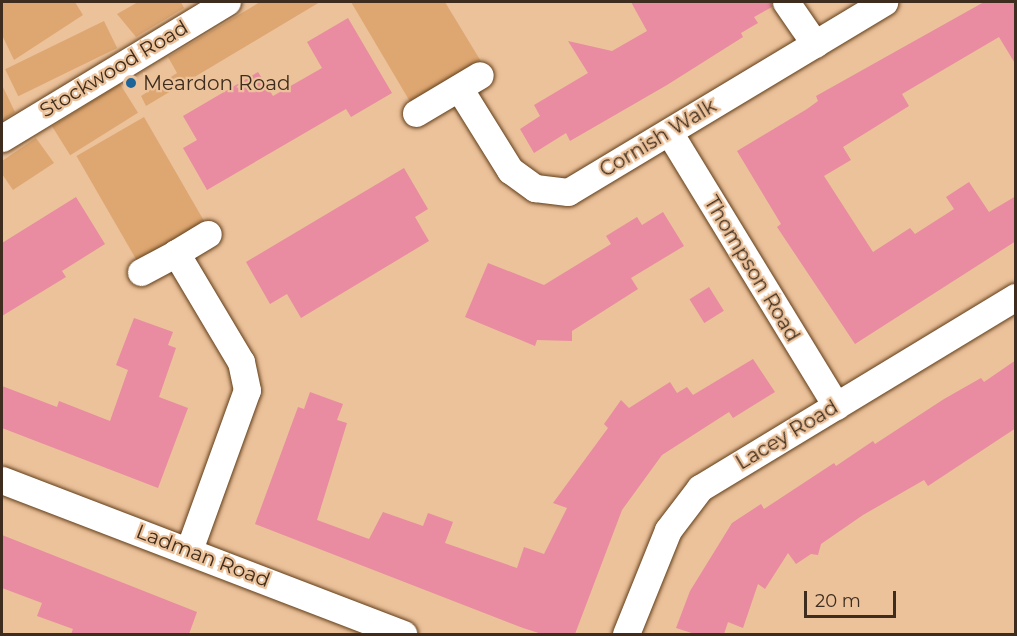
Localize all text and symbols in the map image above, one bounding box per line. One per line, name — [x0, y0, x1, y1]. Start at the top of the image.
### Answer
street label: Stockwood Road — [36, 15, 192, 123]
place label: Meardon Road — [143, 71, 291, 95]
marker: Meardon Road — [124, 76, 138, 90]
street label: Cornish Walk — [595, 94, 721, 182]
street label: Thompson Road — [699, 192, 805, 346]
street label: Lacey Road — [732, 395, 842, 475]
street label: Ladman Road — [133, 519, 273, 593]
scale bar — [807, 579, 898, 617]
text: 20 m — [815, 590, 861, 612]

